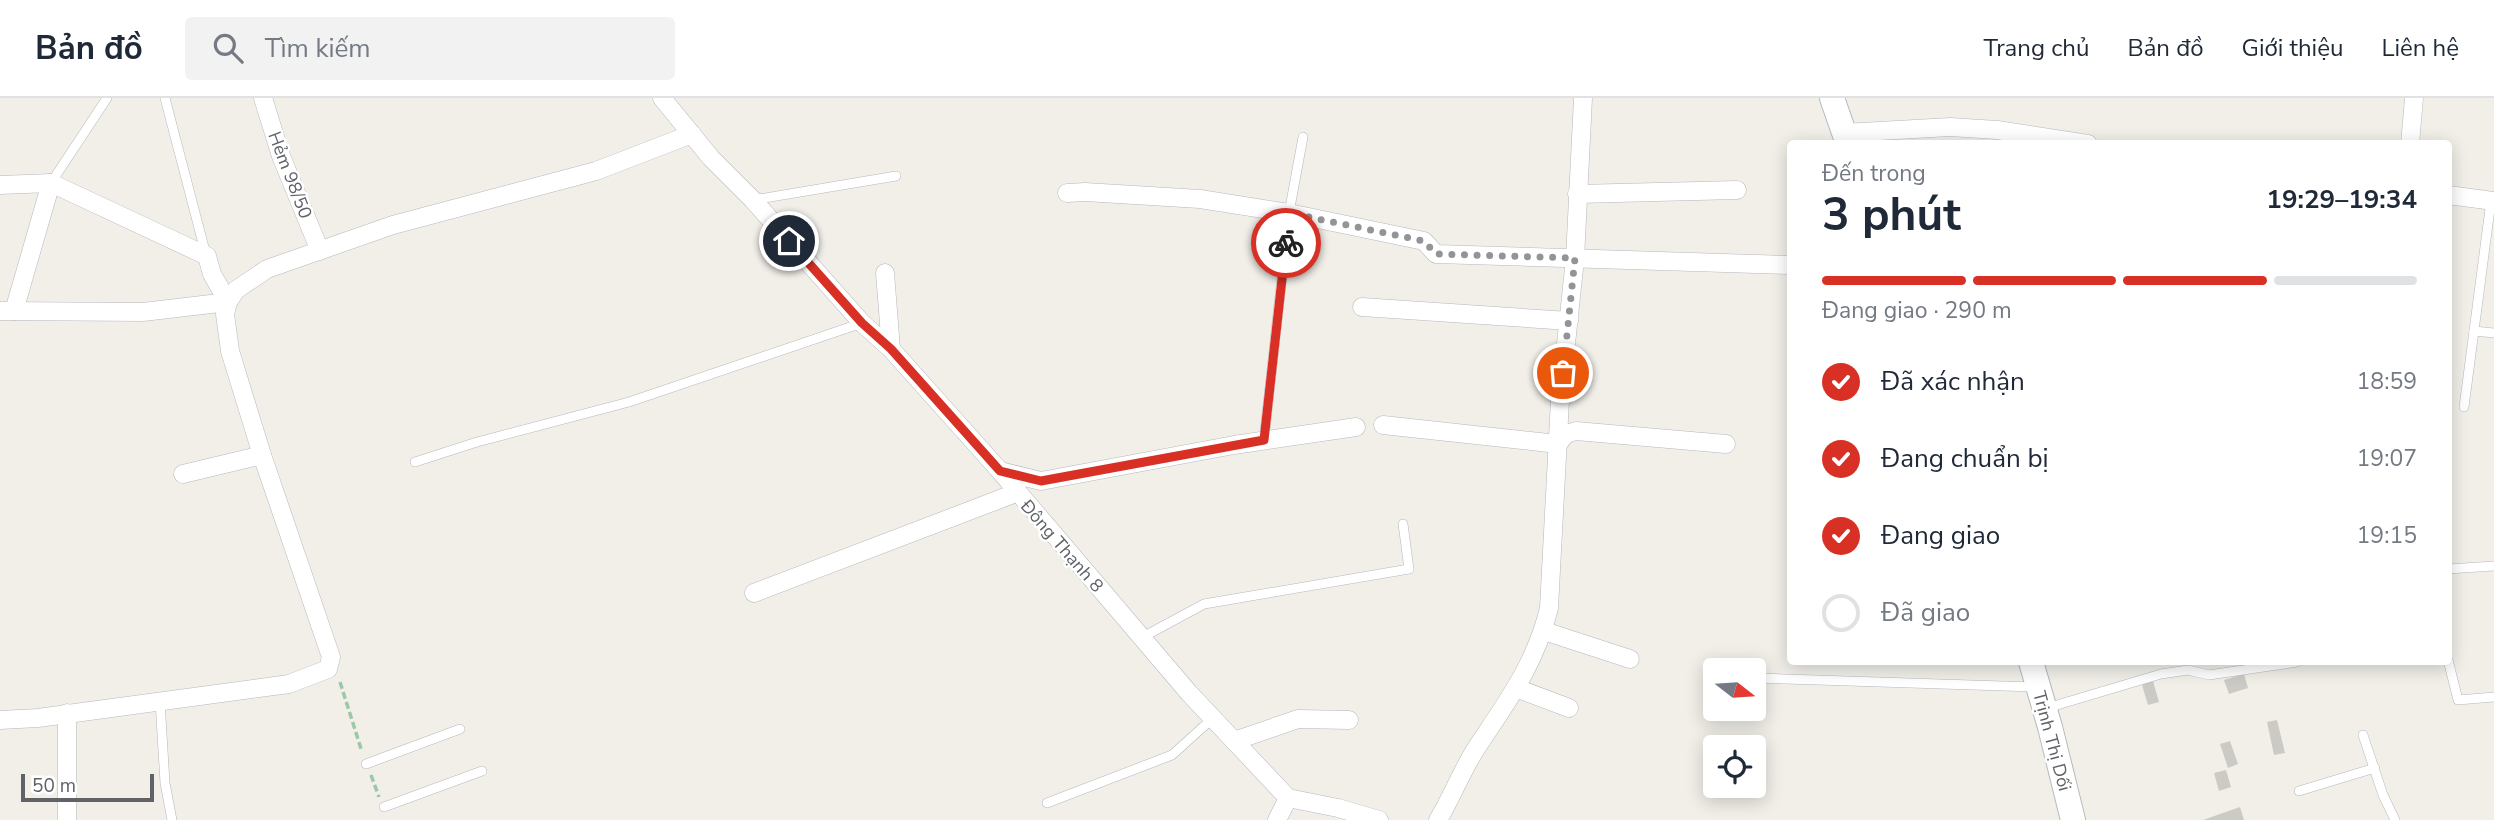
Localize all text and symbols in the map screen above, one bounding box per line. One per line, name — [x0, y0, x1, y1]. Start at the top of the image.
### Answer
search box — [185, 17, 675, 80]
text: Bản đồ — [35, 26, 143, 71]
icon: search — [209, 29, 247, 67]
text: Tìm kiếm — [265, 31, 371, 66]
text: Trang chủ — [1984, 32, 2089, 64]
text: Bản đồ — [2127, 32, 2204, 64]
text: Giới thiệu — [2242, 32, 2343, 64]
text: Liên hệ — [2381, 32, 2459, 64]
street label: Hẻm 98/50 — [262, 128, 318, 222]
text: Đến trong — [1822, 158, 1926, 189]
text: 19:29–19:34 — [2266, 182, 2417, 217]
text: 3 phút — [1822, 183, 1961, 246]
courier — [1251, 208, 1321, 278]
pin — [759, 211, 819, 271]
icon: home — [770, 222, 808, 260]
icon: bike — [1267, 224, 1305, 262]
text: Đang giao · 290 m — [1822, 295, 2012, 326]
pin — [1533, 343, 1593, 403]
icon: bag — [1544, 354, 1582, 392]
icon: check — [1822, 363, 1860, 401]
text: Đã xác nhận — [1881, 364, 2025, 399]
text: 18:59 — [2357, 366, 2417, 397]
icon: check — [1822, 440, 1860, 478]
text: Đang chuẩn bị — [1881, 441, 2049, 476]
text: 19:07 — [2357, 443, 2417, 474]
street label: Đông Thạnh 8 — [1014, 494, 1109, 597]
icon: check — [1822, 517, 1860, 555]
text: Đang giao — [1881, 518, 2000, 553]
text: 19:15 — [2357, 520, 2417, 551]
text: Đã giao — [1881, 595, 1970, 630]
north arrow — [1703, 658, 1766, 721]
map controls — [1703, 658, 1766, 798]
street label: Trịnh Thị Dối — [2027, 688, 2077, 794]
button: locate — [1703, 735, 1766, 798]
scale bar — [21, 771, 154, 803]
text: 50 m — [32, 773, 76, 799]

